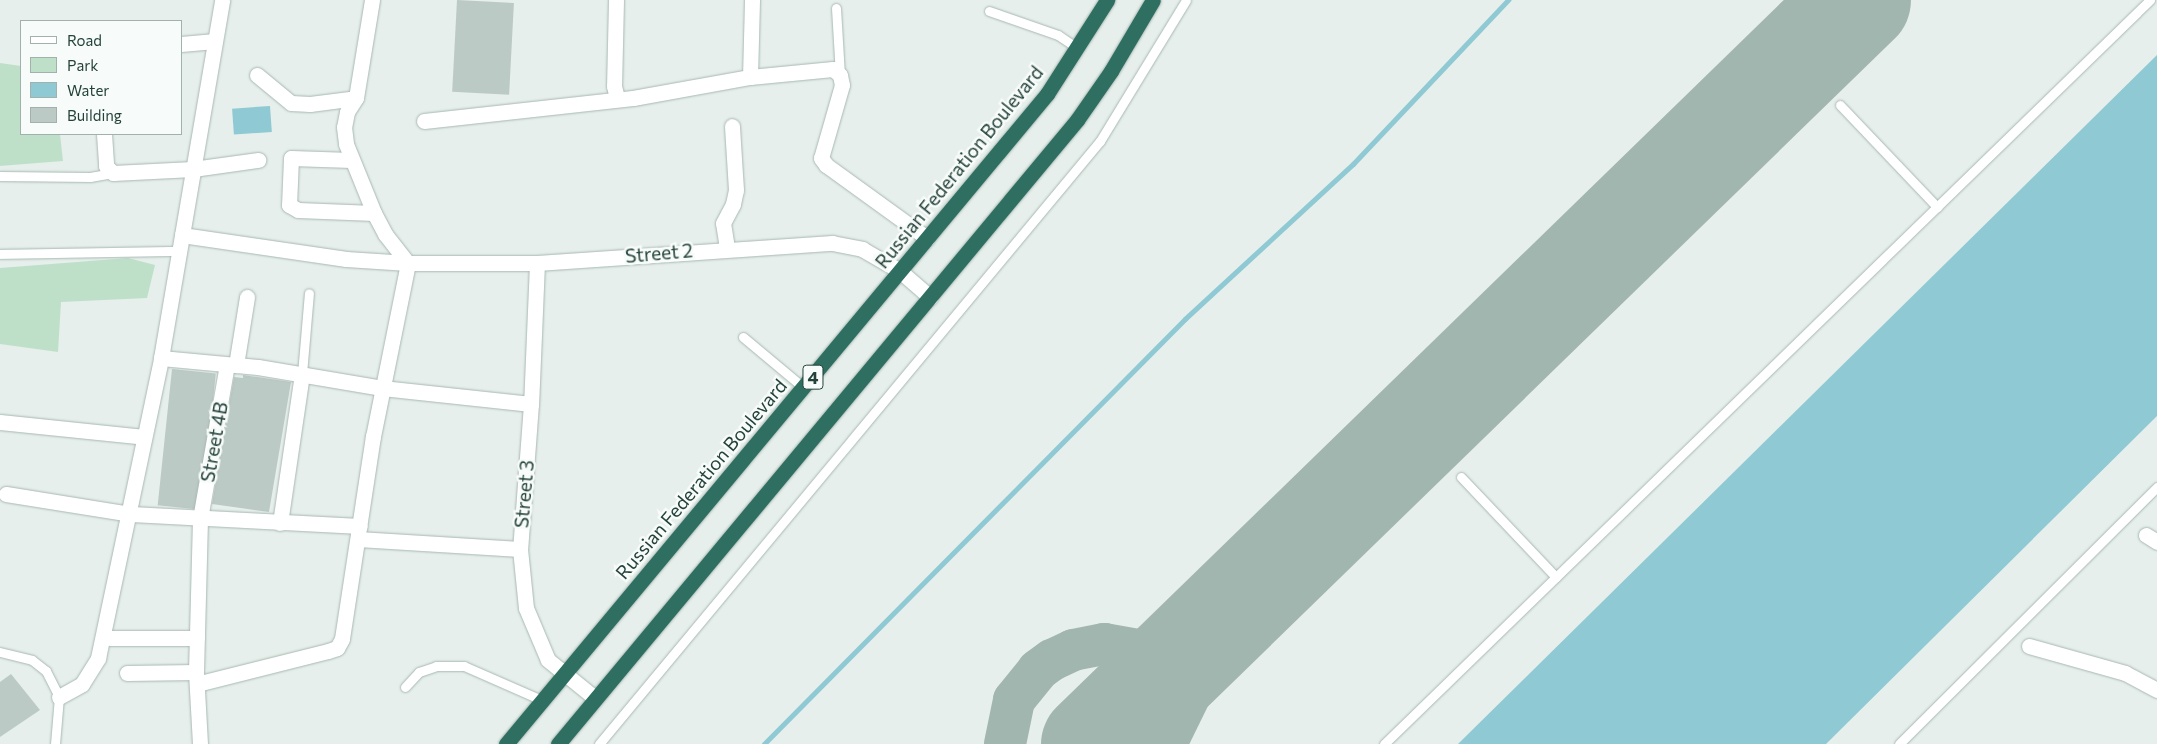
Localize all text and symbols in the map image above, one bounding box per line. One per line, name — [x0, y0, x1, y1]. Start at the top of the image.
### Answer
legend — [20, 20, 182, 135]
text: Road — [67, 31, 102, 49]
text: Park — [67, 56, 98, 74]
street label: Russian Federation Boulevard — [870, 61, 1048, 273]
text: Water — [67, 81, 109, 99]
text: Building — [67, 106, 122, 124]
street label: Street 2 — [624, 239, 694, 267]
road number: 4 — [802, 362, 824, 392]
street label: Russian Federation Boulevard — [611, 374, 791, 584]
street label: Street 4B — [196, 400, 232, 484]
street label: Street 3 — [510, 459, 538, 529]

